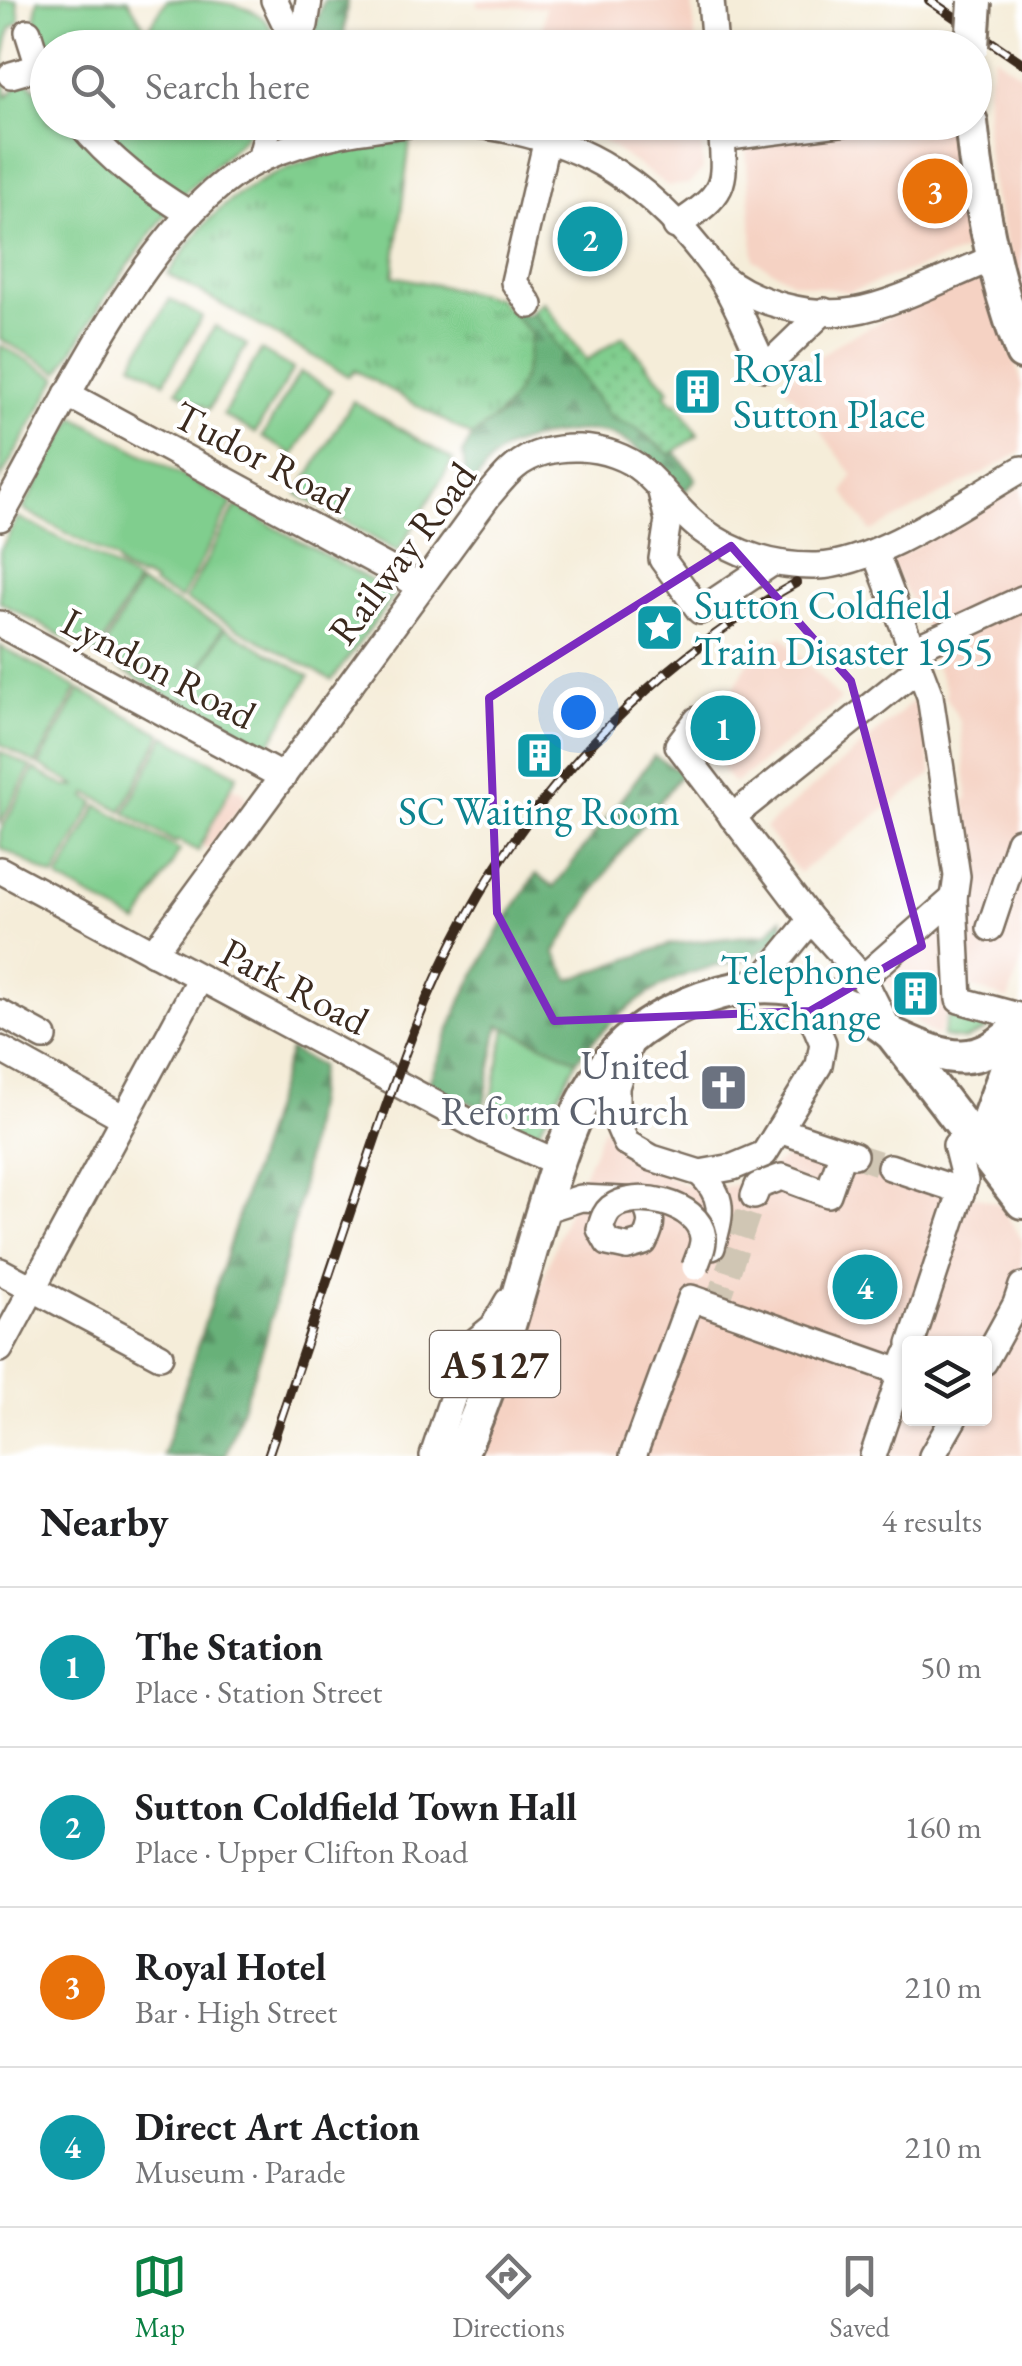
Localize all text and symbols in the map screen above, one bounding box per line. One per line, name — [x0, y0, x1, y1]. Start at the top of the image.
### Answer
search box — [30, 30, 992, 140]
icon: search — [65, 58, 120, 113]
text: Search here — [145, 61, 310, 110]
pin: 3 — [902, 154, 968, 228]
pin: 2 — [558, 202, 622, 276]
place label: Royal Sutton Place — [733, 342, 925, 440]
building icon: Royal Sutton Place — [672, 365, 724, 417]
street label: Tudor Road — [165, 389, 360, 526]
street label: Railway Road — [316, 451, 488, 655]
place label: Sutton Coldfield Train Disaster 1955 — [694, 579, 993, 677]
street label: Lyndon Road — [53, 595, 266, 741]
place icon: Sutton Coldfield Train Disaster 1955 — [633, 602, 685, 654]
your location — [553, 687, 604, 738]
pin: 1 — [690, 690, 756, 766]
building icon: SC Waiting Room — [513, 730, 565, 782]
place label: SC Waiting Room — [398, 785, 680, 837]
street label: Park Road — [212, 926, 378, 1047]
place label: Telephone Exchange — [720, 944, 881, 1042]
building icon: Telephone Exchange — [890, 967, 942, 1019]
place label: United Reform Church — [441, 1039, 690, 1137]
church icon: United Reform Church — [698, 1062, 750, 1114]
pin: 4 — [832, 1250, 898, 1324]
road number: A5127 — [430, 1331, 560, 1397]
map controls — [902, 1336, 992, 1426]
button: layers — [902, 1336, 992, 1426]
text: Nearby — [40, 1494, 169, 1549]
text: 4 results — [882, 1500, 982, 1542]
text: The Station — [135, 1622, 323, 1671]
text: 1 — [64, 1646, 81, 1688]
text: 50 m — [920, 1646, 982, 1688]
text: Place · Station Street — [135, 1671, 382, 1713]
text: Sutton Coldfield Town Hall — [135, 1782, 577, 1831]
text: 2 — [64, 1806, 81, 1848]
text: 160 m — [905, 1806, 982, 1848]
text: Place · Upper Clifton Road — [135, 1831, 468, 1873]
text: Royal Hotel — [135, 1942, 326, 1991]
text: 3 — [64, 1966, 81, 2008]
text: 210 m — [905, 1966, 982, 2008]
text: Bar · High Street — [135, 1991, 337, 2033]
text: Direct Art Action — [135, 2102, 420, 2151]
text: 4 — [64, 2126, 81, 2168]
text: 210 m — [905, 2126, 982, 2168]
text: Museum · Parade — [135, 2151, 345, 2193]
tab: Map — [132, 2249, 187, 2345]
tab: Directions — [452, 2249, 565, 2345]
tab: Saved — [830, 2249, 890, 2345]

